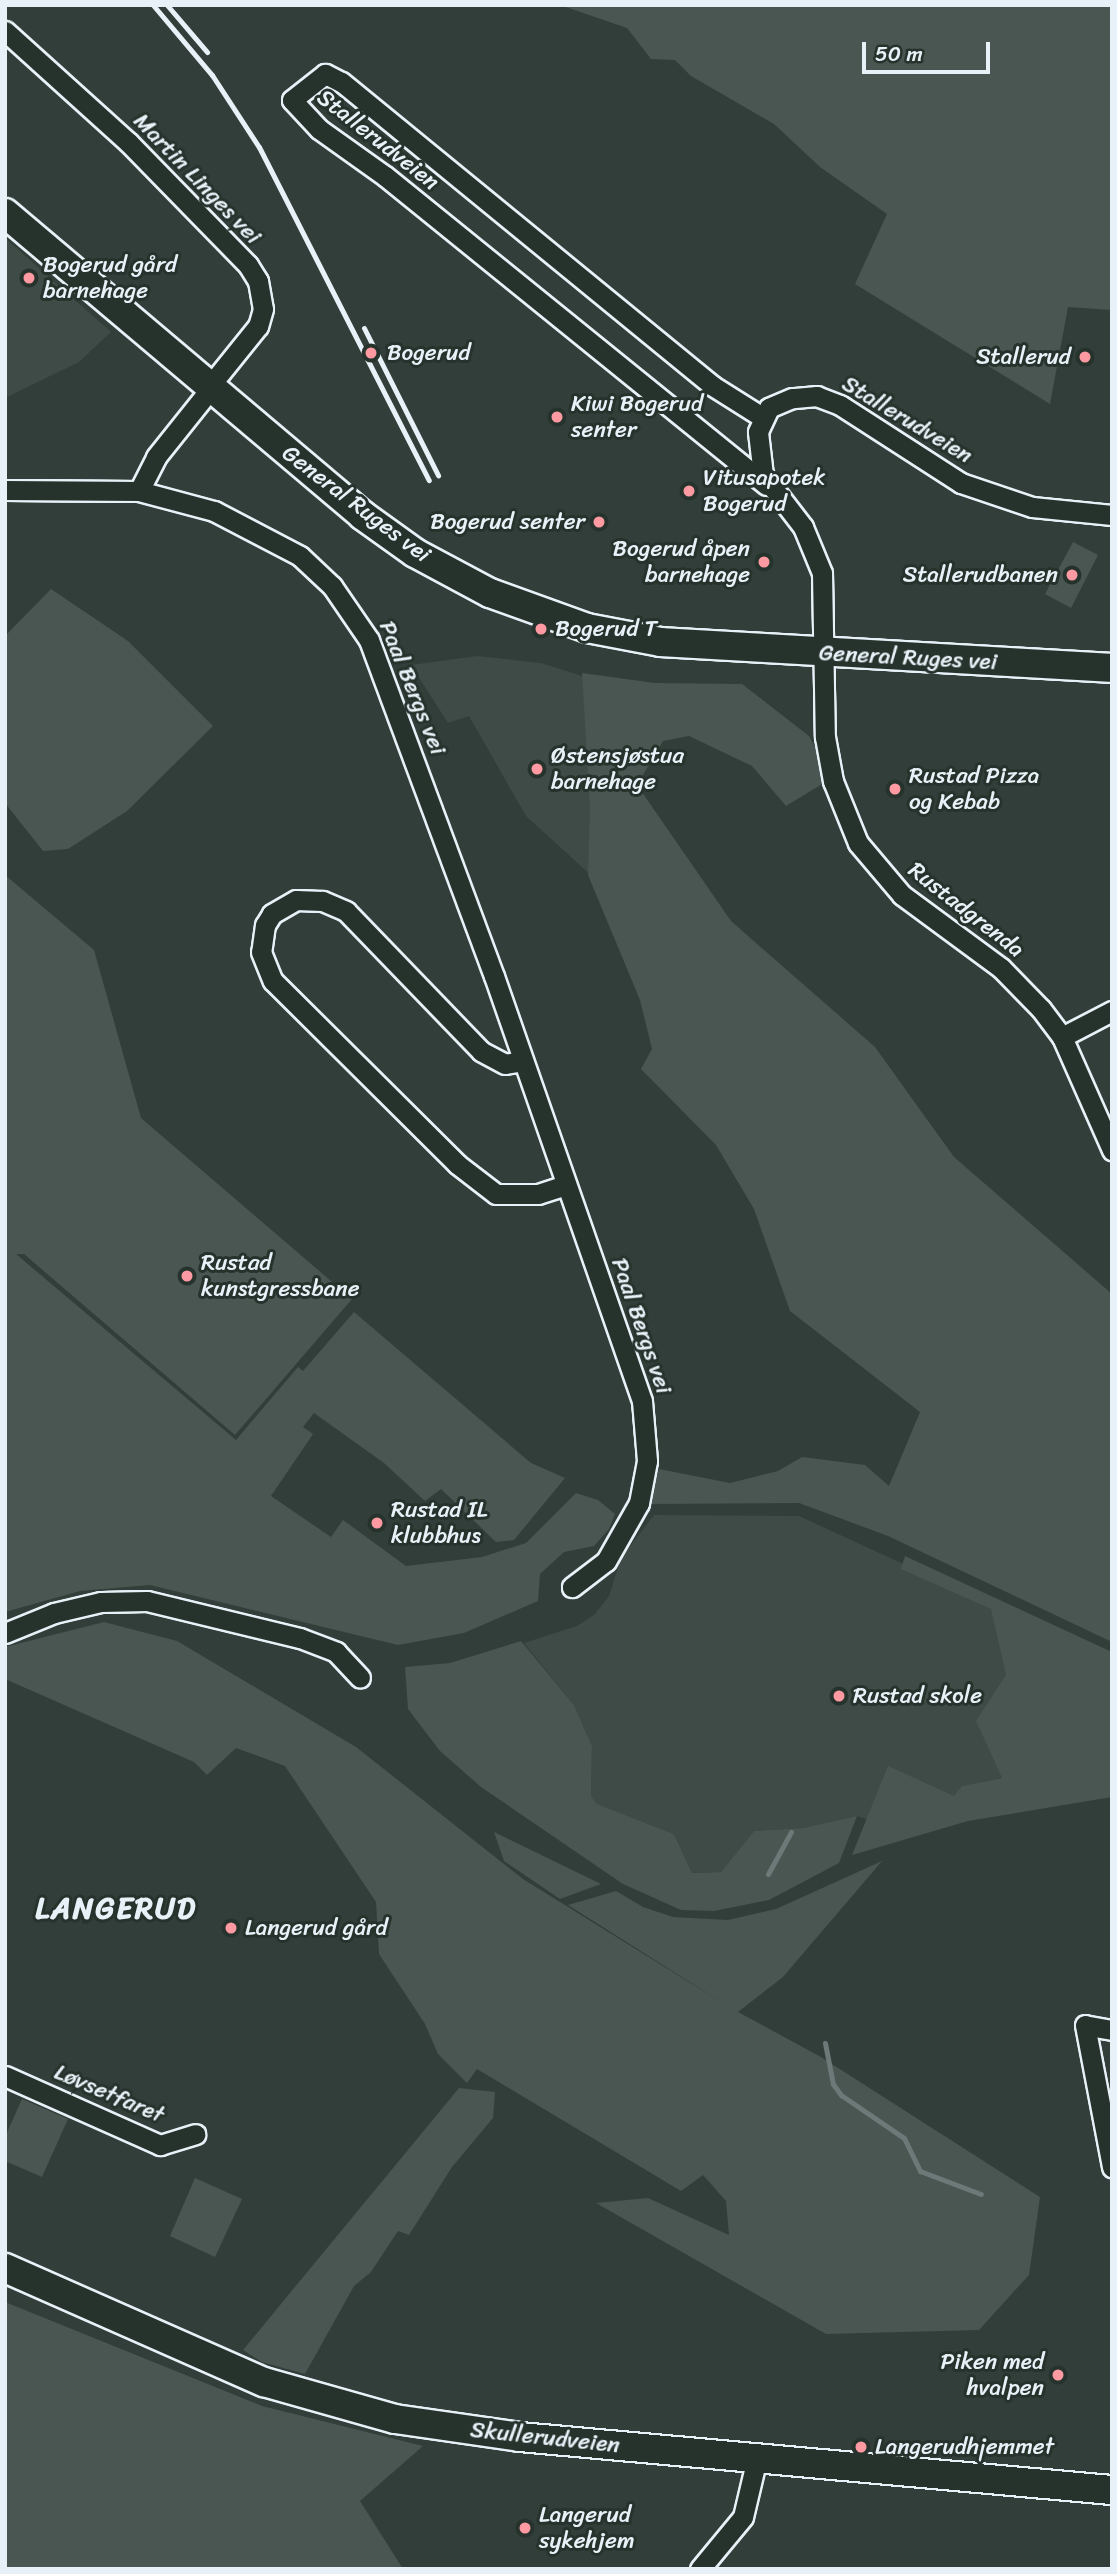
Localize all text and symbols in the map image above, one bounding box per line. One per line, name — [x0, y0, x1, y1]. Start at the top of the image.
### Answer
scale bar — [865, 28, 993, 72]
text: 50 m — [875, 35, 923, 73]
street label: Stallerudveien — [312, 84, 444, 196]
street label: Martin Linges vei — [127, 108, 267, 250]
place label: Bogerud gård barnehage — [43, 251, 177, 305]
marker: Bogerud gård barnehage — [21, 270, 37, 286]
place label: Bogerud — [387, 339, 471, 367]
marker: Bogerud — [361, 343, 381, 363]
place label: Stallerud — [976, 343, 1071, 371]
marker: Stallerud — [1077, 349, 1093, 365]
street label: Stallerudveien — [837, 370, 977, 470]
place label: Kiwi Bogerud senter — [571, 390, 703, 444]
marker: Kiwi Bogerud senter — [549, 409, 565, 425]
street label: General Ruges vei — [276, 439, 436, 569]
place label: Vitusapotek Bogerud — [703, 464, 825, 518]
marker: Vitusapotek Bogerud — [681, 483, 697, 499]
place label: Bogerud senter — [430, 508, 585, 536]
marker: Bogerud senter — [591, 514, 607, 530]
place label: Bogerud åpen barnehage — [613, 535, 750, 589]
marker: Bogerud åpen barnehage — [756, 554, 772, 570]
place label: Stallerudbanen — [903, 561, 1058, 589]
marker: Stallerudbanen — [1064, 567, 1080, 583]
place label: Bogerud T — [555, 615, 657, 643]
street label: Paal Bergs vei — [373, 617, 451, 759]
marker: Bogerud T — [533, 621, 549, 637]
street label: General Ruges vei — [818, 640, 998, 676]
place label: Østensjøstua barnehage — [551, 742, 684, 796]
marker: Østensjøstua barnehage — [529, 761, 545, 777]
place label: Rustad Pizza og Kebab — [909, 762, 1039, 816]
marker: Rustad Pizza og Kebab — [887, 781, 903, 797]
street label: Rustadgrenda — [903, 856, 1029, 964]
place label: Rustad kunstgressbane — [201, 1249, 359, 1303]
street label: Paal Bergs vei — [605, 1255, 677, 1397]
marker: Rustad kunstgressbane — [179, 1268, 195, 1284]
place label: Rustad IL klubbhus — [391, 1496, 487, 1550]
marker: Rustad IL klubbhus — [369, 1515, 385, 1531]
place label: Rustad skole — [853, 1682, 982, 1710]
marker: Rustad skole — [831, 1688, 847, 1704]
district label: LANGERUD — [36, 1890, 196, 1926]
place label: Langerud gård — [245, 1914, 388, 1942]
marker: Langerud gård — [223, 1920, 239, 1936]
street label: Løvsetfaret — [50, 2059, 168, 2129]
place label: Piken med hvalpen — [940, 2348, 1044, 2402]
marker: Piken med hvalpen — [1050, 2367, 1066, 2383]
street label: Skullerudveien — [469, 2416, 621, 2460]
place label: Langerudhjemmet — [875, 2433, 1054, 2461]
marker: Langerudhjemmet — [853, 2439, 869, 2455]
place label: Langerud sykehjem — [539, 2501, 635, 2555]
marker: Langerud sykehjem — [517, 2520, 533, 2536]

